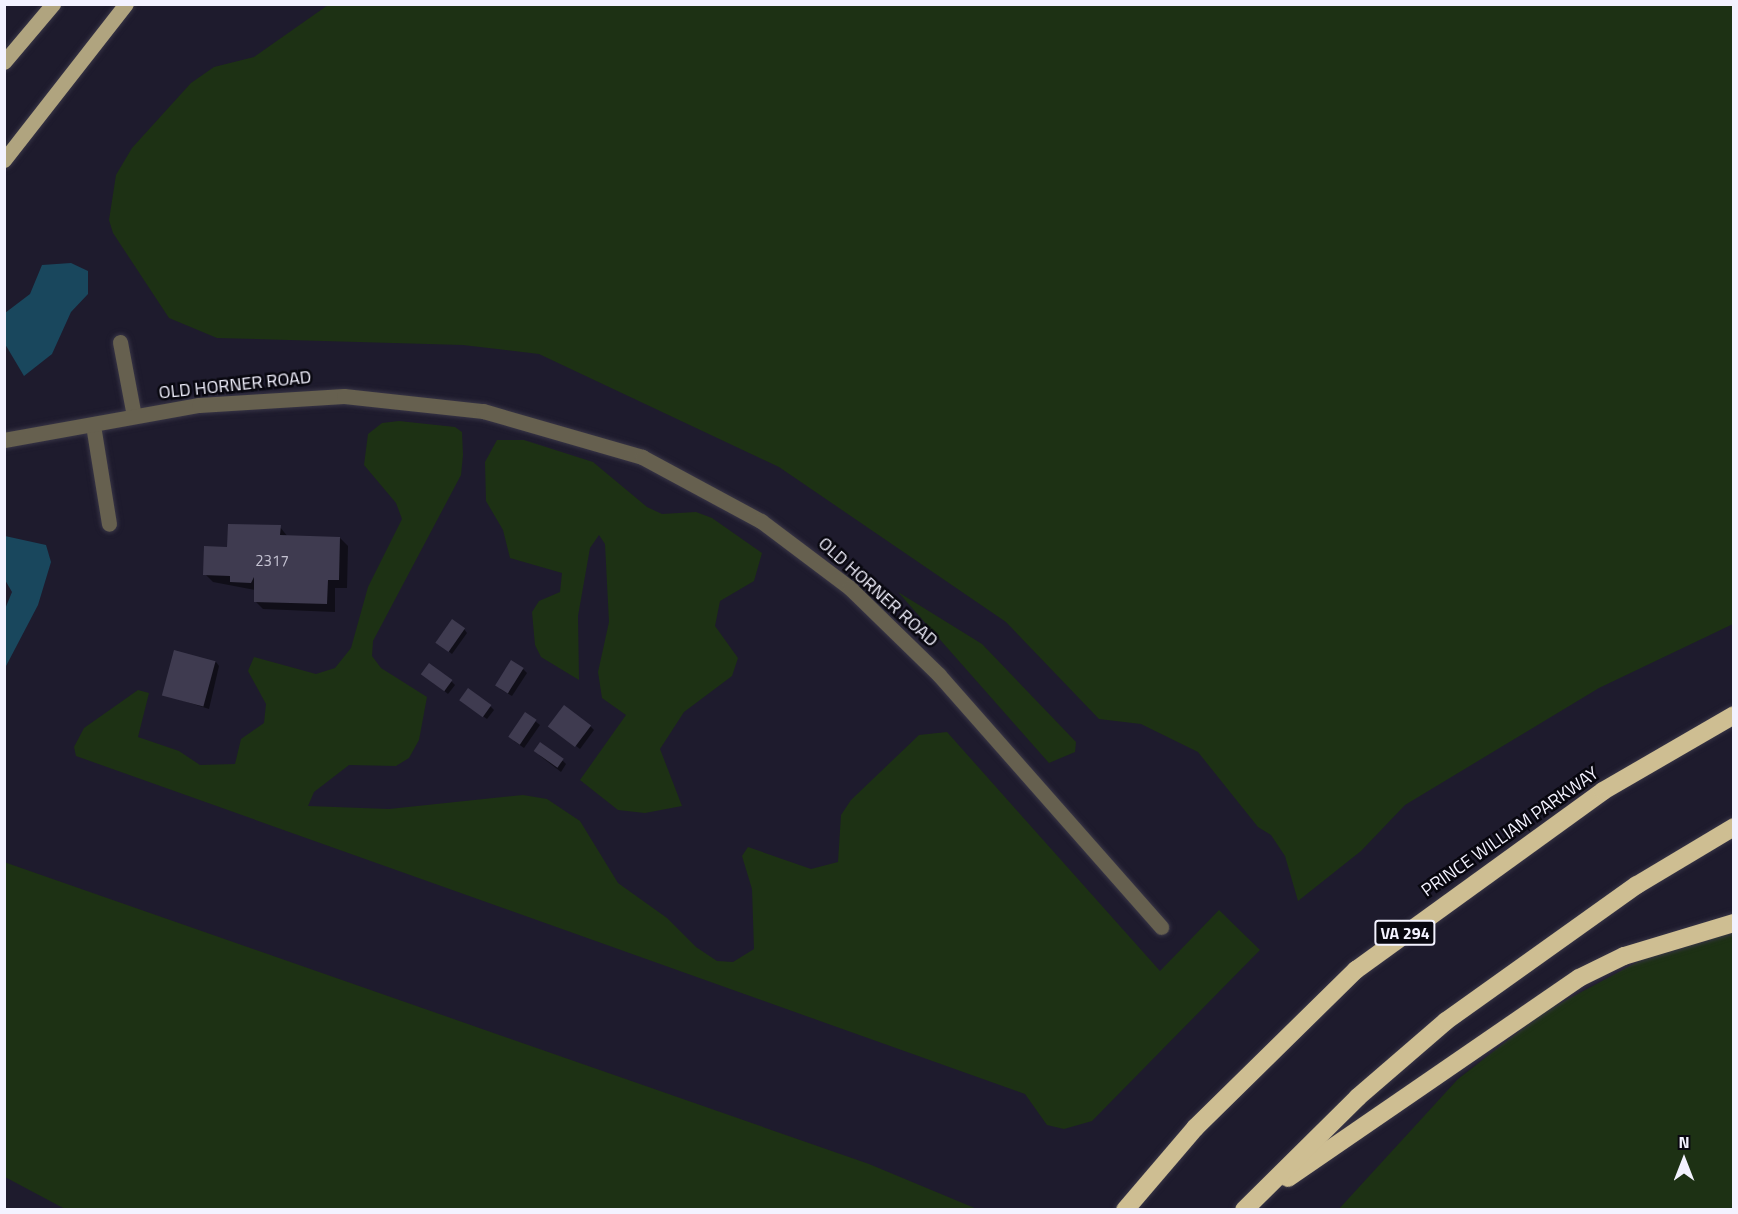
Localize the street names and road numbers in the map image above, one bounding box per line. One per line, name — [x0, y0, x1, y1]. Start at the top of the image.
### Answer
street label: OLD HORNER ROAD — [158, 366, 312, 404]
street label: OLD HORNER ROAD — [814, 533, 942, 651]
street label: PRINCE WILLIAM PARKWAY — [1417, 763, 1603, 901]
road number: VA 294 — [1374, 920, 1436, 946]

